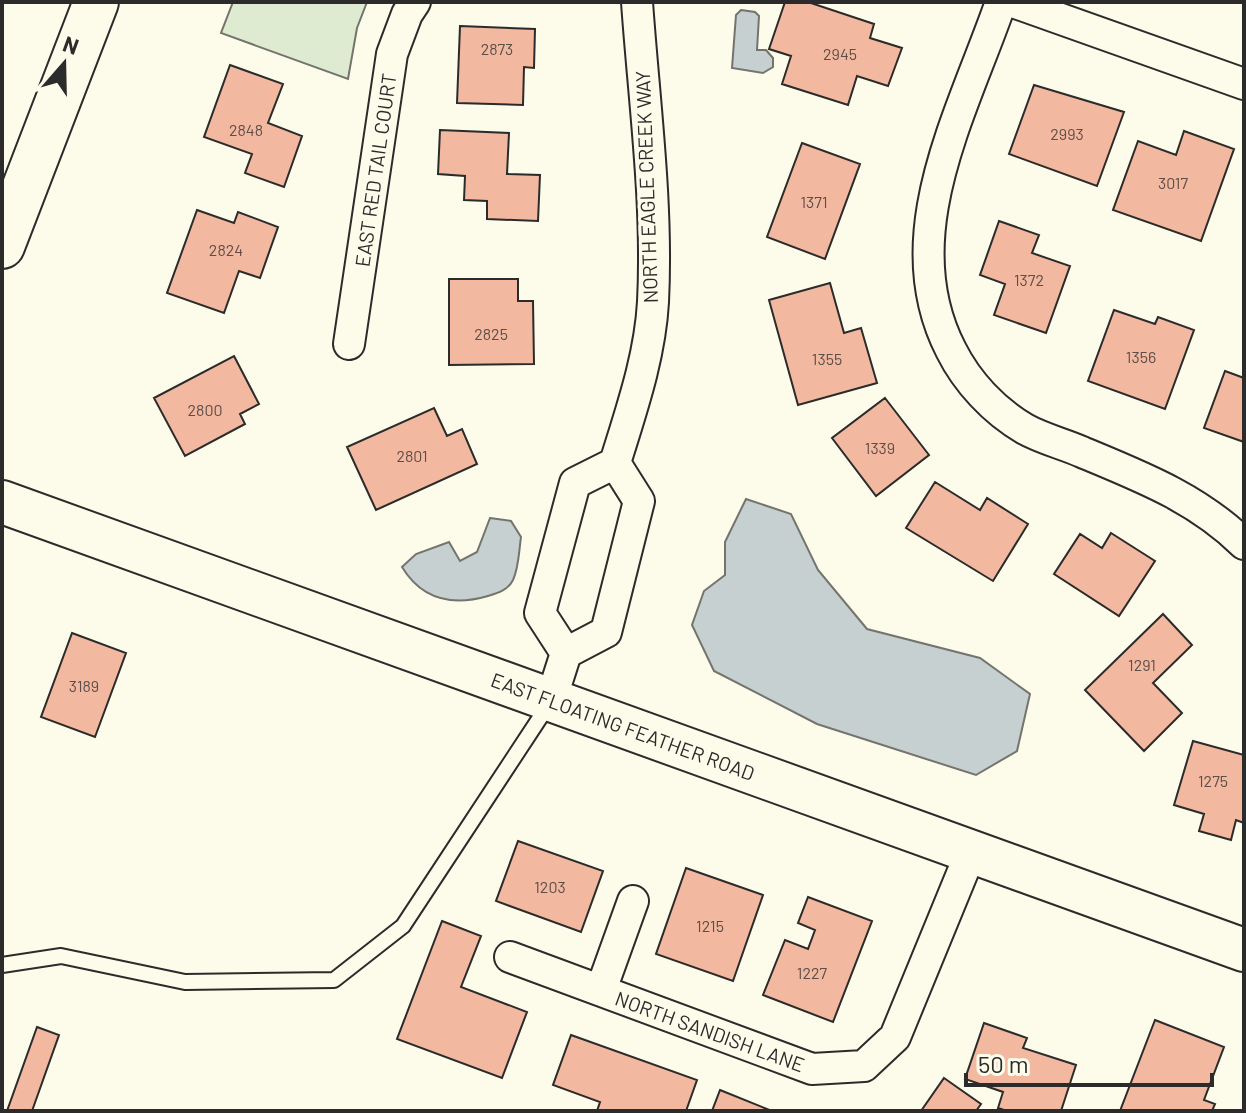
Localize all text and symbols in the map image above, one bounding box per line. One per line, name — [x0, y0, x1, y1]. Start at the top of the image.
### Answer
north arrow — [24, 24, 104, 104]
text: N — [60, 30, 83, 59]
house number: 2873 — [481, 39, 513, 58]
house number: 2945 — [823, 44, 857, 63]
street label: NORTH EAGLE CREEK WAY — [630, 70, 662, 304]
street label: EAST RED TAIL COURT — [350, 72, 400, 268]
house number: 2848 — [229, 120, 263, 139]
house number: 2993 — [1050, 124, 1084, 143]
house number: 3017 — [1158, 173, 1188, 192]
house number: 1371 — [800, 192, 828, 211]
house number: 2824 — [209, 240, 243, 259]
house number: 1372 — [1014, 270, 1044, 289]
house number: 2825 — [474, 324, 508, 343]
house number: 1356 — [1126, 347, 1156, 366]
house number: 1355 — [812, 349, 842, 368]
house number: 2800 — [188, 400, 223, 419]
house number: 1339 — [865, 438, 895, 457]
house number: 2801 — [396, 446, 428, 465]
house number: 1291 — [1128, 655, 1156, 674]
street label: EAST FLOATING FEATHER ROAD — [488, 667, 758, 785]
house number: 3189 — [69, 676, 99, 695]
house number: 1275 — [1198, 771, 1228, 790]
house number: 1203 — [534, 877, 566, 896]
house number: 1215 — [696, 916, 724, 935]
house number: 1227 — [797, 963, 828, 982]
street label: NORTH SANDISH LANE — [612, 986, 808, 1076]
scale bar — [966, 1037, 1212, 1087]
text: 50 m — [978, 1049, 1029, 1078]

